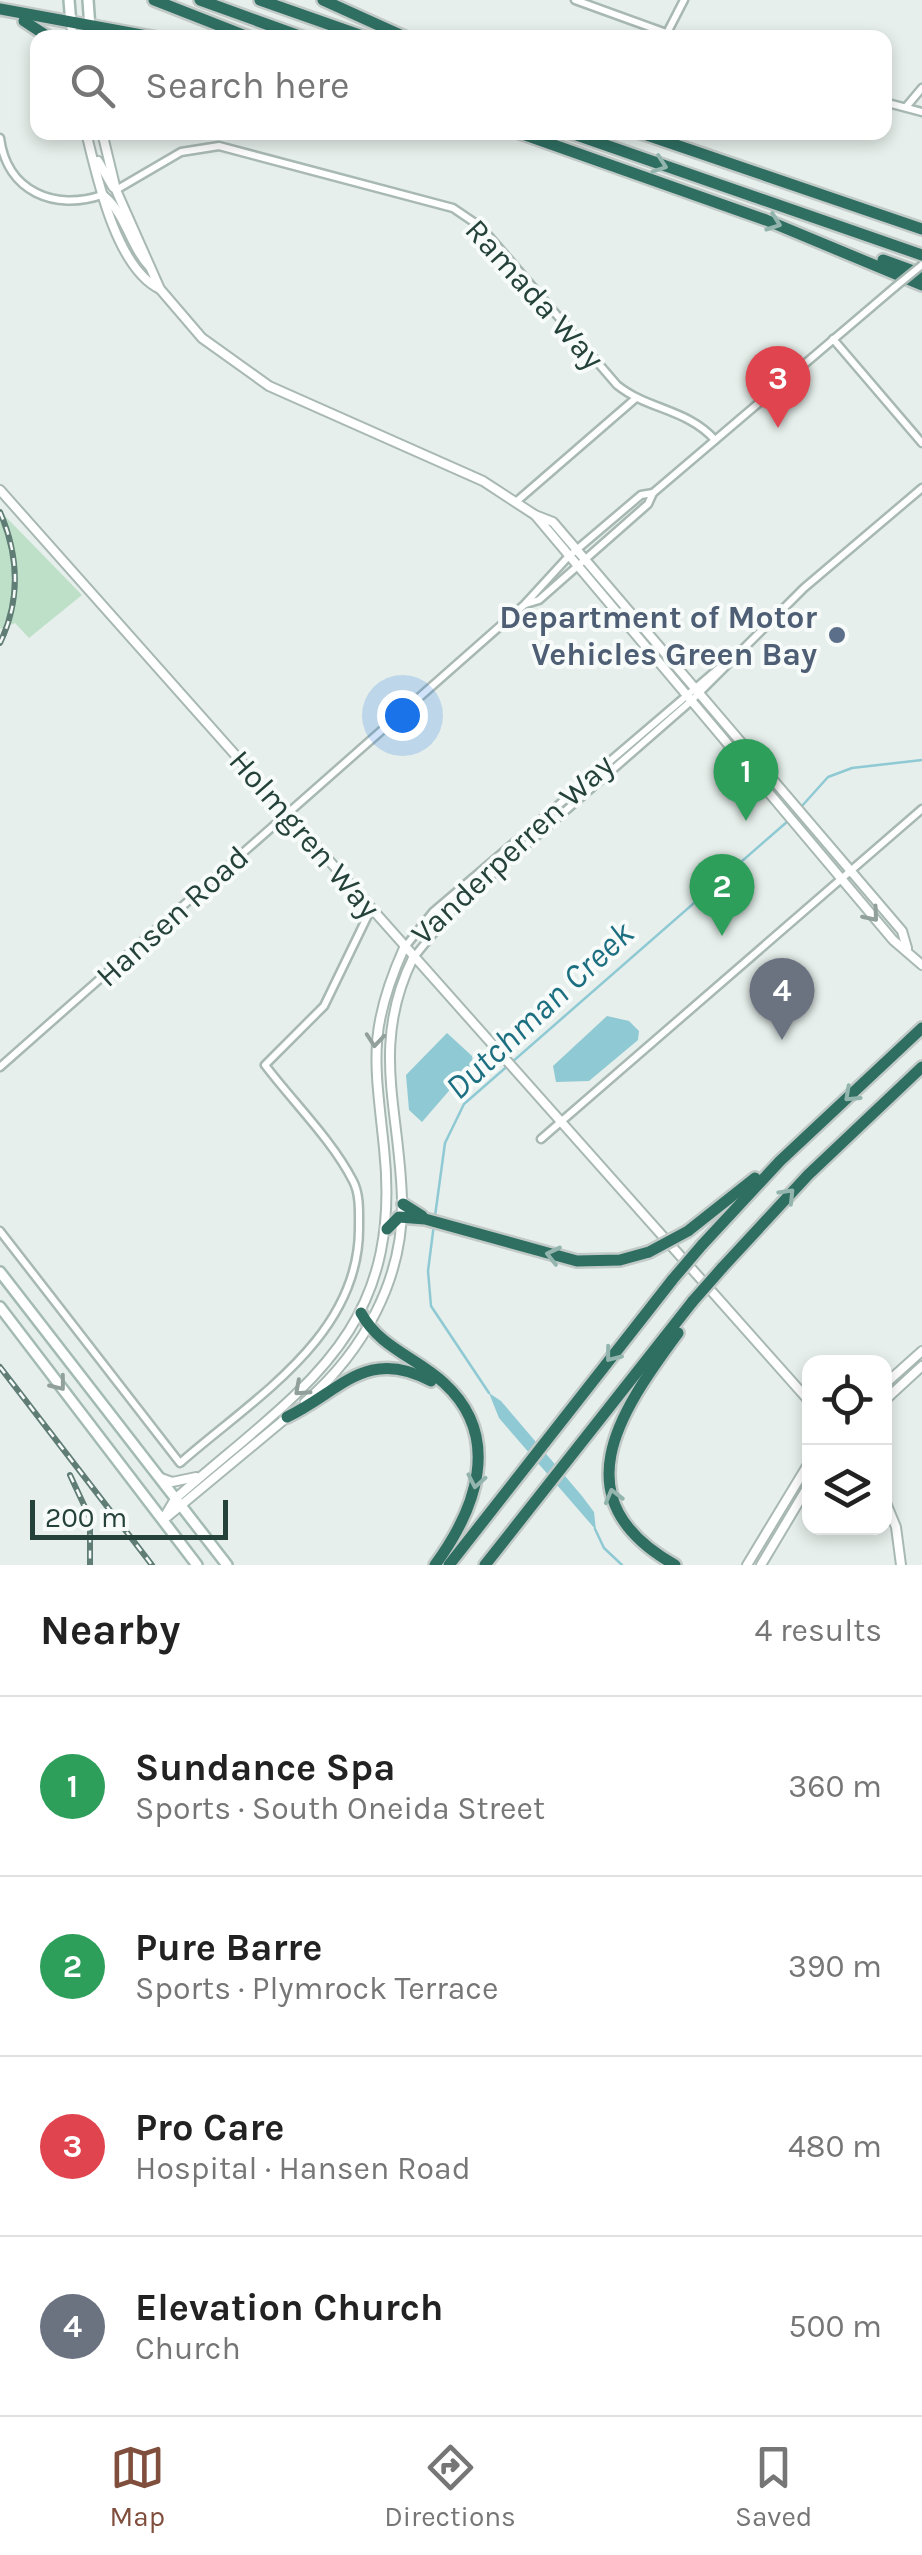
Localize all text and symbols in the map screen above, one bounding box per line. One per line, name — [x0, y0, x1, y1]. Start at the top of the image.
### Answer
search box — [30, 30, 892, 140]
icon: search — [65, 58, 120, 113]
text: Search here — [145, 63, 349, 108]
one-way arrow — [651, 153, 668, 174]
one-way arrow — [764, 211, 781, 232]
street label: Ramada Way — [458, 212, 612, 377]
pin: 3 — [746, 346, 810, 428]
place label: Department of Motor Vehicles Green Bay — [499, 599, 817, 673]
marker: Department of Motor Vehicles Green Bay — [826, 624, 848, 646]
your location — [377, 690, 428, 741]
pin: 1 — [714, 738, 778, 821]
street label: Holmgren Way — [221, 743, 388, 926]
street label: Vanderperren Way — [404, 746, 621, 952]
street label: Hansen Road — [89, 838, 256, 994]
pin: 2 — [690, 854, 754, 936]
one-way arrow — [860, 904, 878, 922]
water label: Dutchman Creek — [437, 913, 642, 1108]
pin: 4 — [750, 958, 814, 1040]
one-way arrow — [365, 1032, 386, 1048]
one-way arrow — [844, 1083, 863, 1101]
one-way arrow — [776, 1189, 794, 1207]
one-way arrow — [545, 1246, 562, 1267]
one-way arrow — [606, 1344, 624, 1362]
map controls — [802, 1355, 892, 1535]
button: locate — [802, 1355, 892, 1445]
one-way arrow — [48, 1373, 65, 1391]
one-way arrow — [294, 1377, 313, 1395]
button: layers — [802, 1445, 892, 1535]
one-way arrow — [467, 1472, 488, 1489]
one-way arrow — [603, 1488, 624, 1505]
scale bar — [30, 1495, 228, 1540]
text: 200 m — [45, 1501, 127, 1534]
text: Nearby — [40, 1605, 180, 1655]
text: 4 results — [755, 1612, 882, 1649]
text: Sundance Spa — [135, 1745, 395, 1790]
text: 1 — [67, 1768, 78, 1805]
text: 360 m — [788, 1768, 882, 1805]
text: Sports · South Oneida Street — [135, 1790, 545, 1827]
text: Pure Barre — [135, 1925, 322, 1970]
text: 2 — [63, 1948, 82, 1985]
text: 390 m — [788, 1948, 882, 1985]
text: Sports · Plymrock Terrace — [135, 1970, 498, 2007]
text: Pro Care — [135, 2105, 284, 2150]
text: 3 — [63, 2128, 82, 2165]
text: 480 m — [788, 2128, 882, 2165]
text: Hospital · Hansen Road — [135, 2150, 471, 2187]
text: Elevation Church — [135, 2285, 444, 2330]
text: 4 — [63, 2308, 82, 2345]
text: 500 m — [788, 2308, 882, 2345]
text: Church — [135, 2330, 241, 2367]
tab: Map — [110, 2440, 165, 2533]
tab: Directions — [384, 2440, 516, 2533]
tab: Saved — [735, 2440, 812, 2533]

